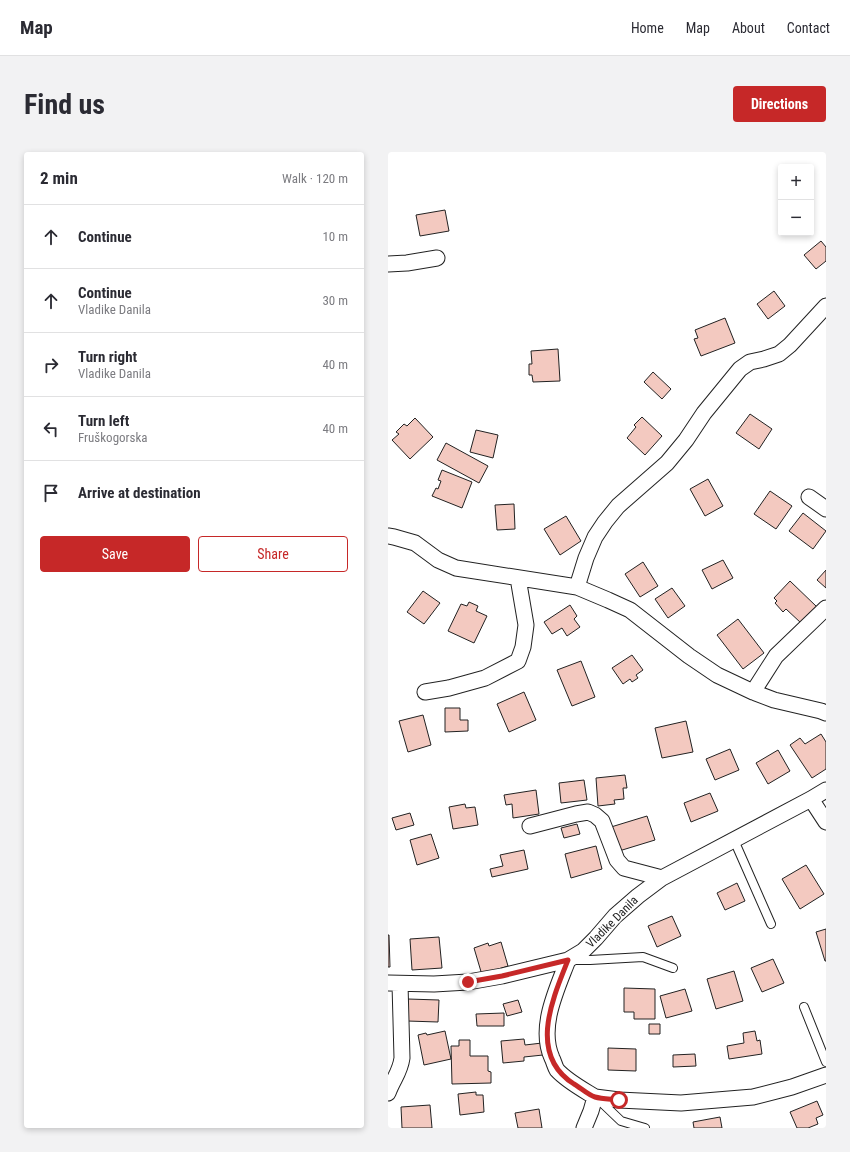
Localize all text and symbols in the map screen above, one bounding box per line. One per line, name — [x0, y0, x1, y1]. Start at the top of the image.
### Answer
text: Map — [20, 16, 53, 39]
text: Home — [631, 20, 664, 36]
text: Map — [686, 20, 710, 36]
text: About — [732, 20, 765, 36]
text: Contact — [787, 20, 830, 36]
button: Directions — [733, 86, 826, 122]
text: Find us — [24, 88, 105, 121]
map controls — [778, 164, 814, 236]
button: + — [778, 164, 814, 200]
text: 2 min — [40, 168, 78, 188]
text: Walk · 120 m — [282, 171, 348, 186]
button: − — [778, 200, 814, 236]
icon: ahead — [40, 226, 62, 248]
text: Continue — [78, 228, 132, 246]
text: 10 m — [322, 229, 348, 244]
text: Continue — [78, 284, 132, 302]
icon: ahead — [40, 290, 62, 312]
text: 30 m — [322, 293, 348, 308]
text: Vladike Danila — [78, 302, 151, 317]
text: Turn right — [78, 348, 137, 366]
icon: right — [40, 354, 62, 376]
text: 40 m — [322, 357, 348, 372]
text: Vladike Danila — [78, 366, 151, 381]
text: Turn left — [78, 412, 129, 430]
icon: left — [40, 418, 62, 440]
text: 40 m — [322, 421, 348, 436]
text: Fruškogorska — [78, 430, 148, 445]
icon: arrive — [40, 482, 62, 504]
text: Arrive at destination — [78, 484, 201, 502]
button: Save — [40, 536, 190, 572]
button: Share — [198, 536, 348, 572]
street label: Vladike Danila — [583, 893, 641, 951]
route end — [459, 973, 477, 991]
route start — [610, 1091, 628, 1109]

